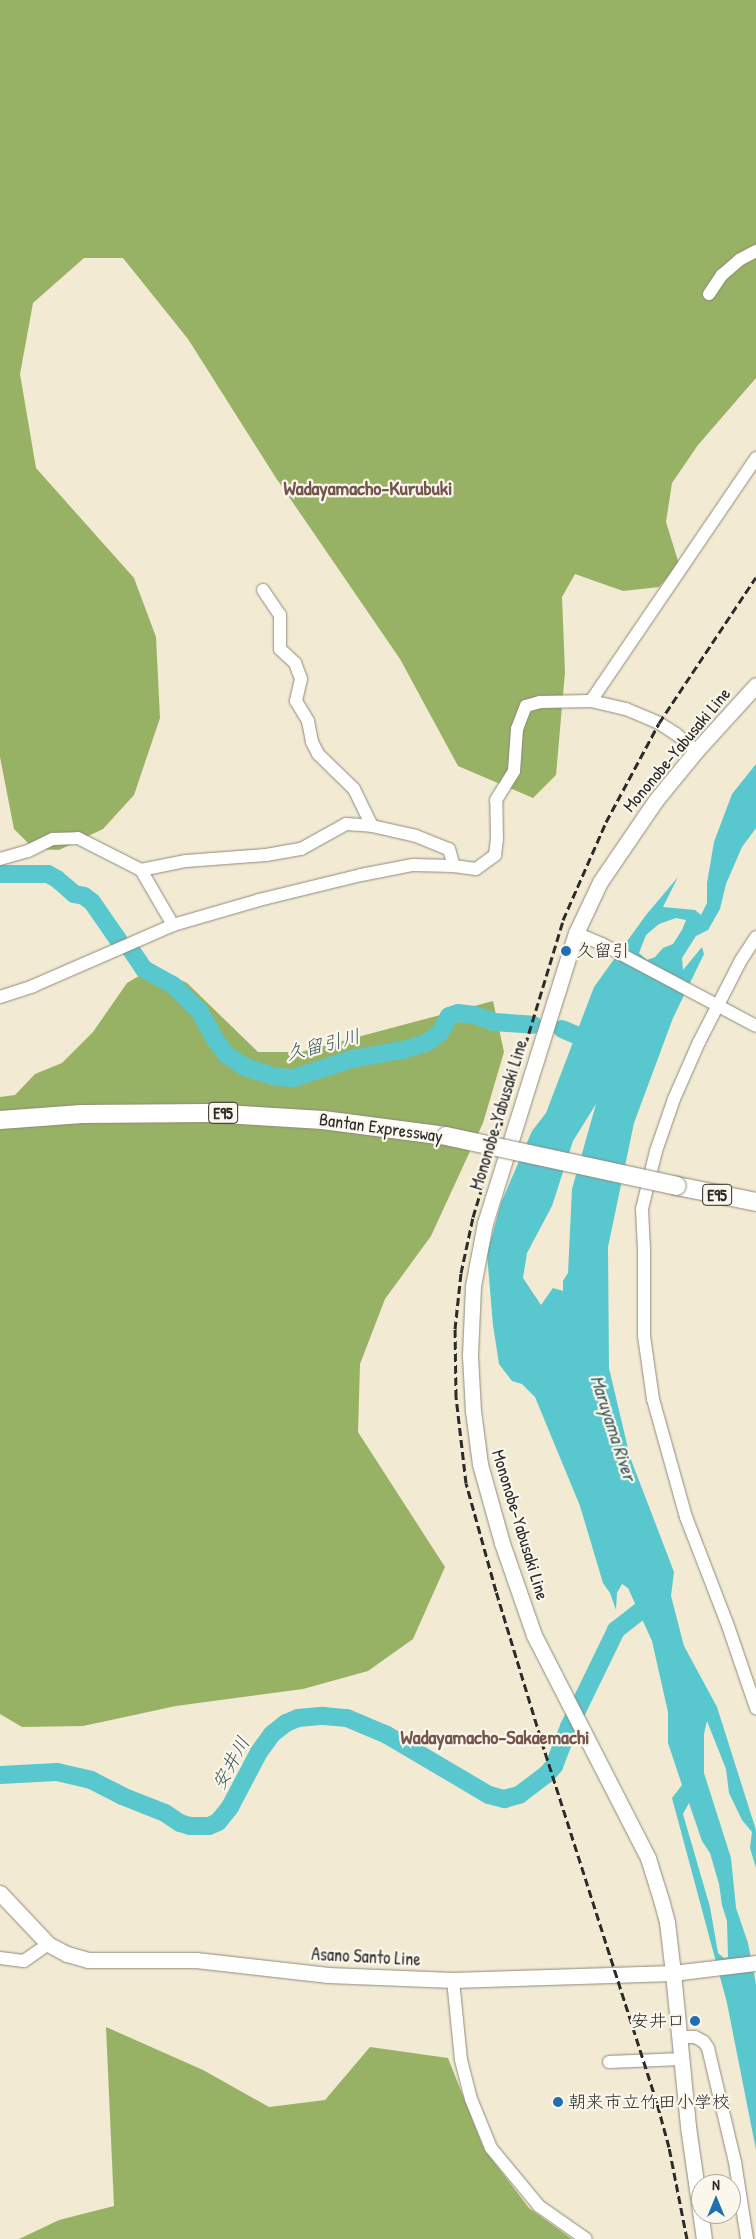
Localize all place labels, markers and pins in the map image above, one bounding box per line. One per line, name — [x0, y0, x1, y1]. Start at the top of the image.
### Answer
place label: 久留引 — [576, 940, 630, 962]
marker: 久留引 — [560, 945, 572, 957]
place label: 安井口 — [631, 2010, 685, 2032]
marker: 安井口 — [689, 2015, 701, 2027]
place label: 朝来市立竹田小学校 — [568, 2091, 730, 2113]
marker: 朝来市立竹田小学校 — [552, 2096, 564, 2108]

